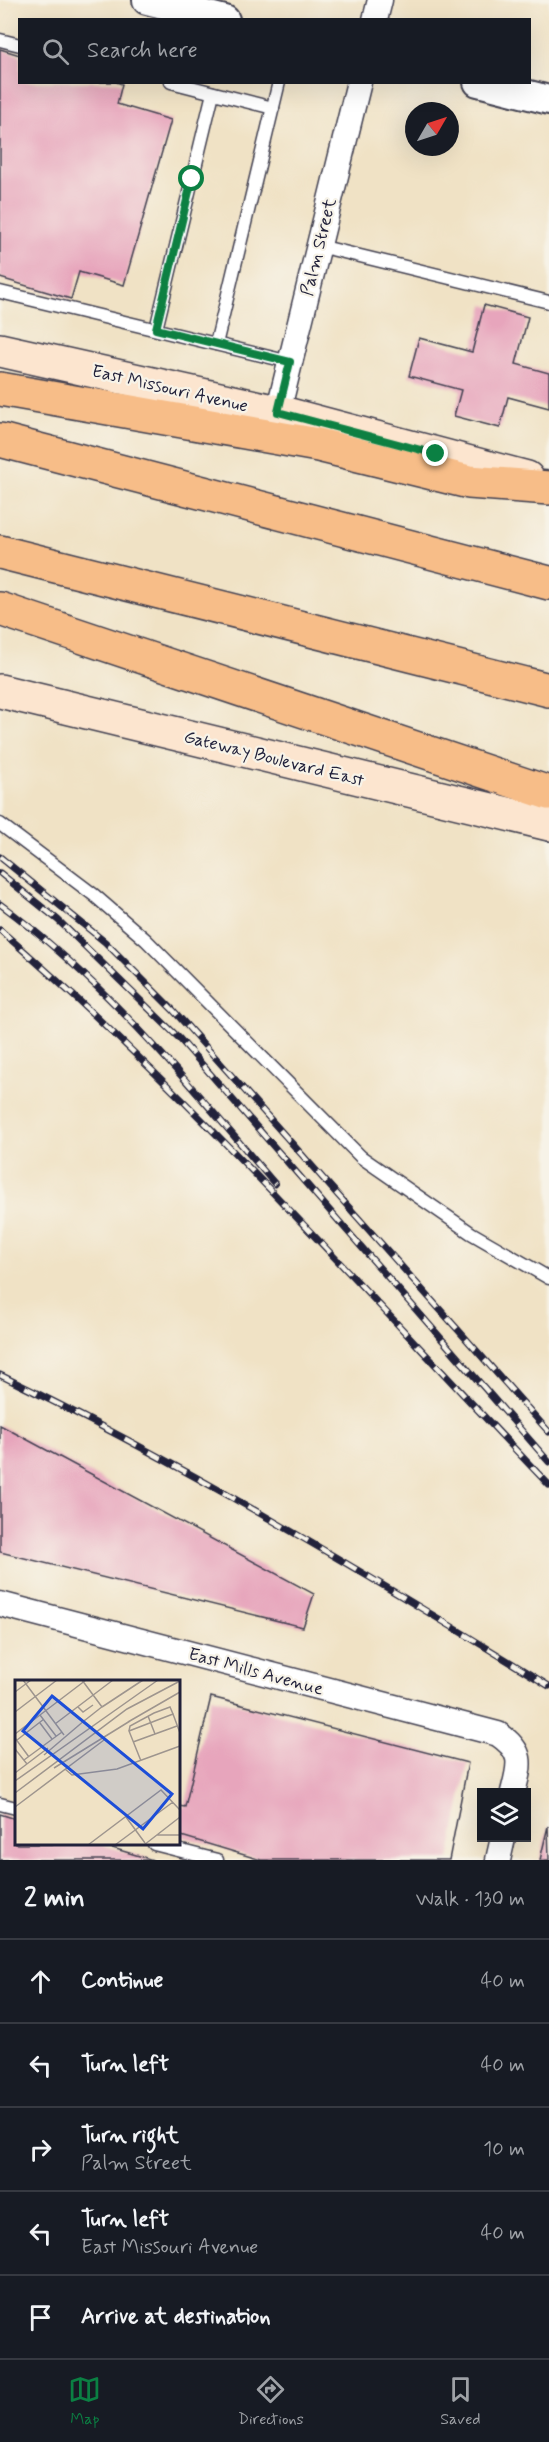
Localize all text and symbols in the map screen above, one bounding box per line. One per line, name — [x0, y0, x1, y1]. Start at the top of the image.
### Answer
search box — [18, 18, 531, 84]
icon: search — [39, 35, 72, 68]
text: Search here — [87, 37, 198, 65]
north arrow — [405, 102, 459, 156]
route start — [178, 165, 204, 191]
street label: Palm Street — [295, 196, 343, 299]
street label: East Missouri Avenue — [89, 359, 250, 419]
route end — [422, 440, 448, 466]
street label: Gateway Boulevard East — [181, 725, 367, 793]
street label: East Mills Avenue — [186, 1642, 326, 1702]
inset map — [15, 1680, 180, 1845]
map controls — [477, 1788, 531, 1842]
button: layers — [477, 1788, 531, 1842]
text: 2 min — [24, 1882, 85, 1916]
text: Walk · 130 m — [416, 1886, 525, 1913]
icon: ahead — [24, 1965, 57, 1998]
text: Continue — [81, 1967, 163, 1995]
text: 40 m — [481, 1968, 525, 1995]
icon: left — [24, 2049, 57, 2082]
text: Turn left — [81, 2051, 169, 2079]
text: 40 m — [481, 2052, 525, 2079]
text: Turn right — [81, 2122, 179, 2150]
icon: right — [24, 2133, 57, 2166]
text: 10 m — [483, 2136, 525, 2163]
text: Palm Street — [81, 2150, 192, 2177]
text: Turn left — [81, 2206, 169, 2234]
icon: left — [24, 2217, 57, 2250]
text: 40 m — [481, 2220, 525, 2247]
text: East Missouri Avenue — [81, 2234, 258, 2261]
icon: arrive — [24, 2301, 57, 2334]
text: Arrive at destination — [81, 2303, 271, 2331]
tab: Map — [68, 2373, 101, 2430]
tab: Directions — [238, 2373, 304, 2430]
tab: Saved — [440, 2373, 481, 2430]

